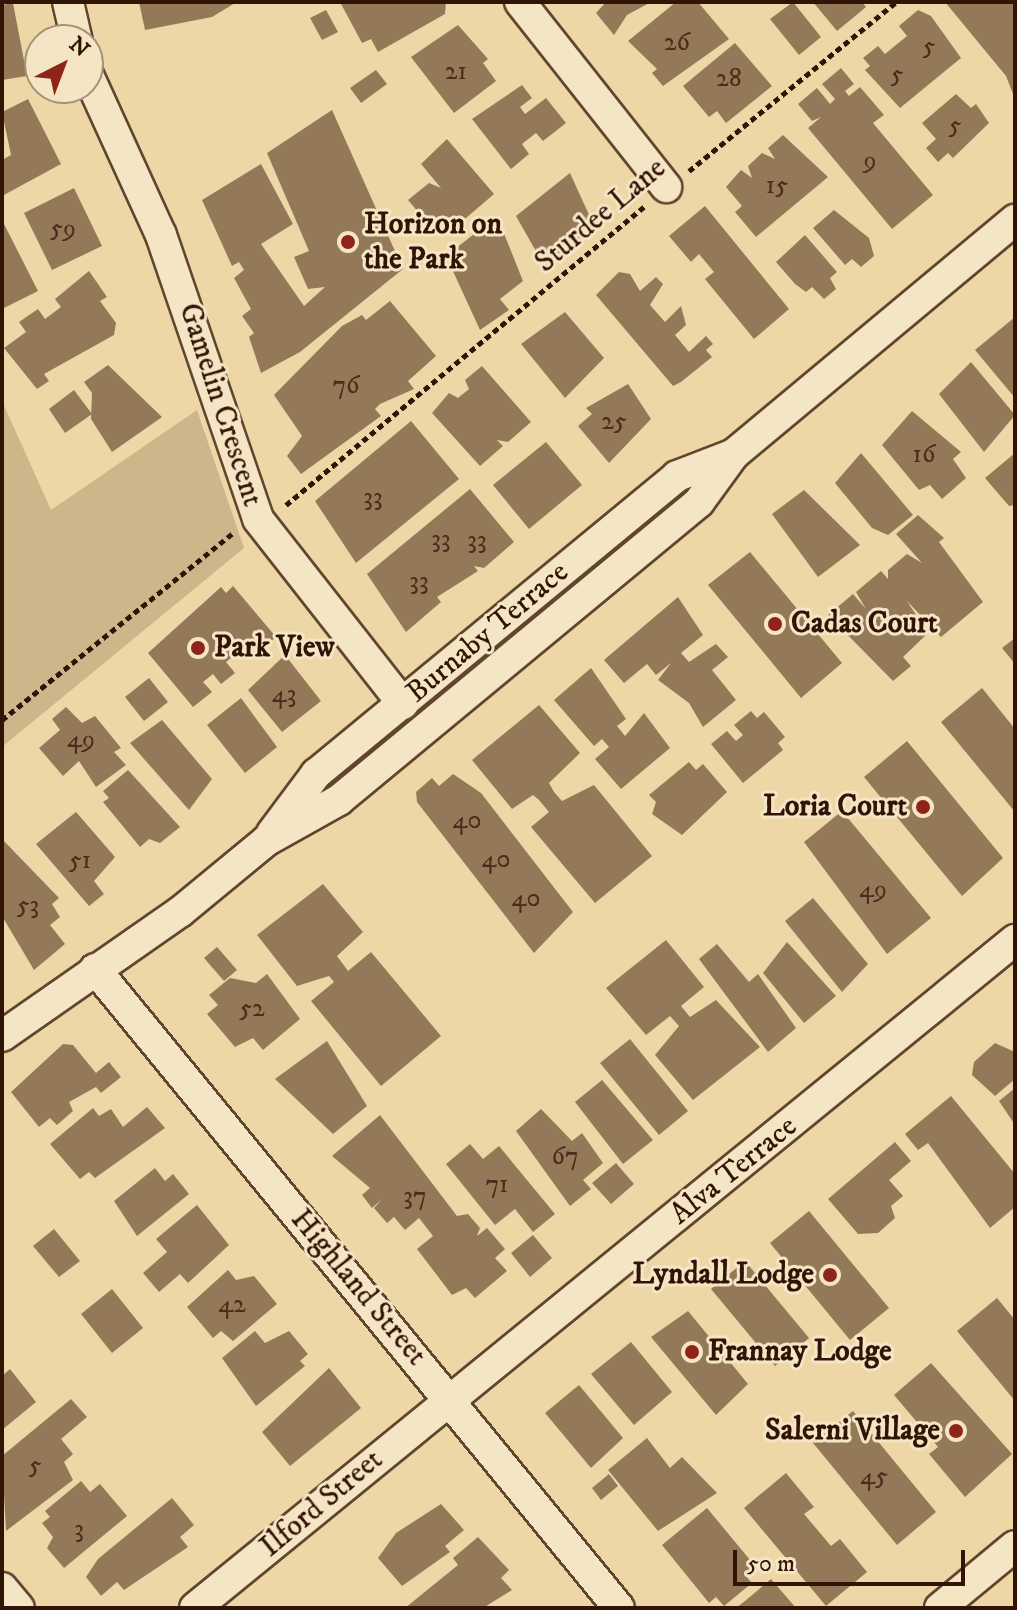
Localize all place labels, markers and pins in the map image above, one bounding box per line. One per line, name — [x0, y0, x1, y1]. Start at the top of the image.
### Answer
place label: Horizon on the Park — [364, 207, 502, 278]
marker: Horizon on the Park — [339, 233, 357, 251]
place label: Cadas Court — [791, 606, 938, 642]
marker: Cadas Court — [766, 615, 784, 633]
place label: Park View — [214, 630, 335, 666]
marker: Park View — [189, 639, 207, 657]
place label: Loria Court — [763, 789, 907, 825]
marker: Loria Court — [914, 798, 932, 816]
place label: Lyndall Lodge — [633, 1257, 814, 1293]
marker: Lyndall Lodge — [821, 1266, 839, 1284]
place label: Frannay Lodge — [708, 1334, 892, 1370]
marker: Frannay Lodge — [683, 1343, 701, 1361]
place label: Salerni Village — [765, 1413, 940, 1449]
marker: Salerni Village — [947, 1422, 965, 1440]

